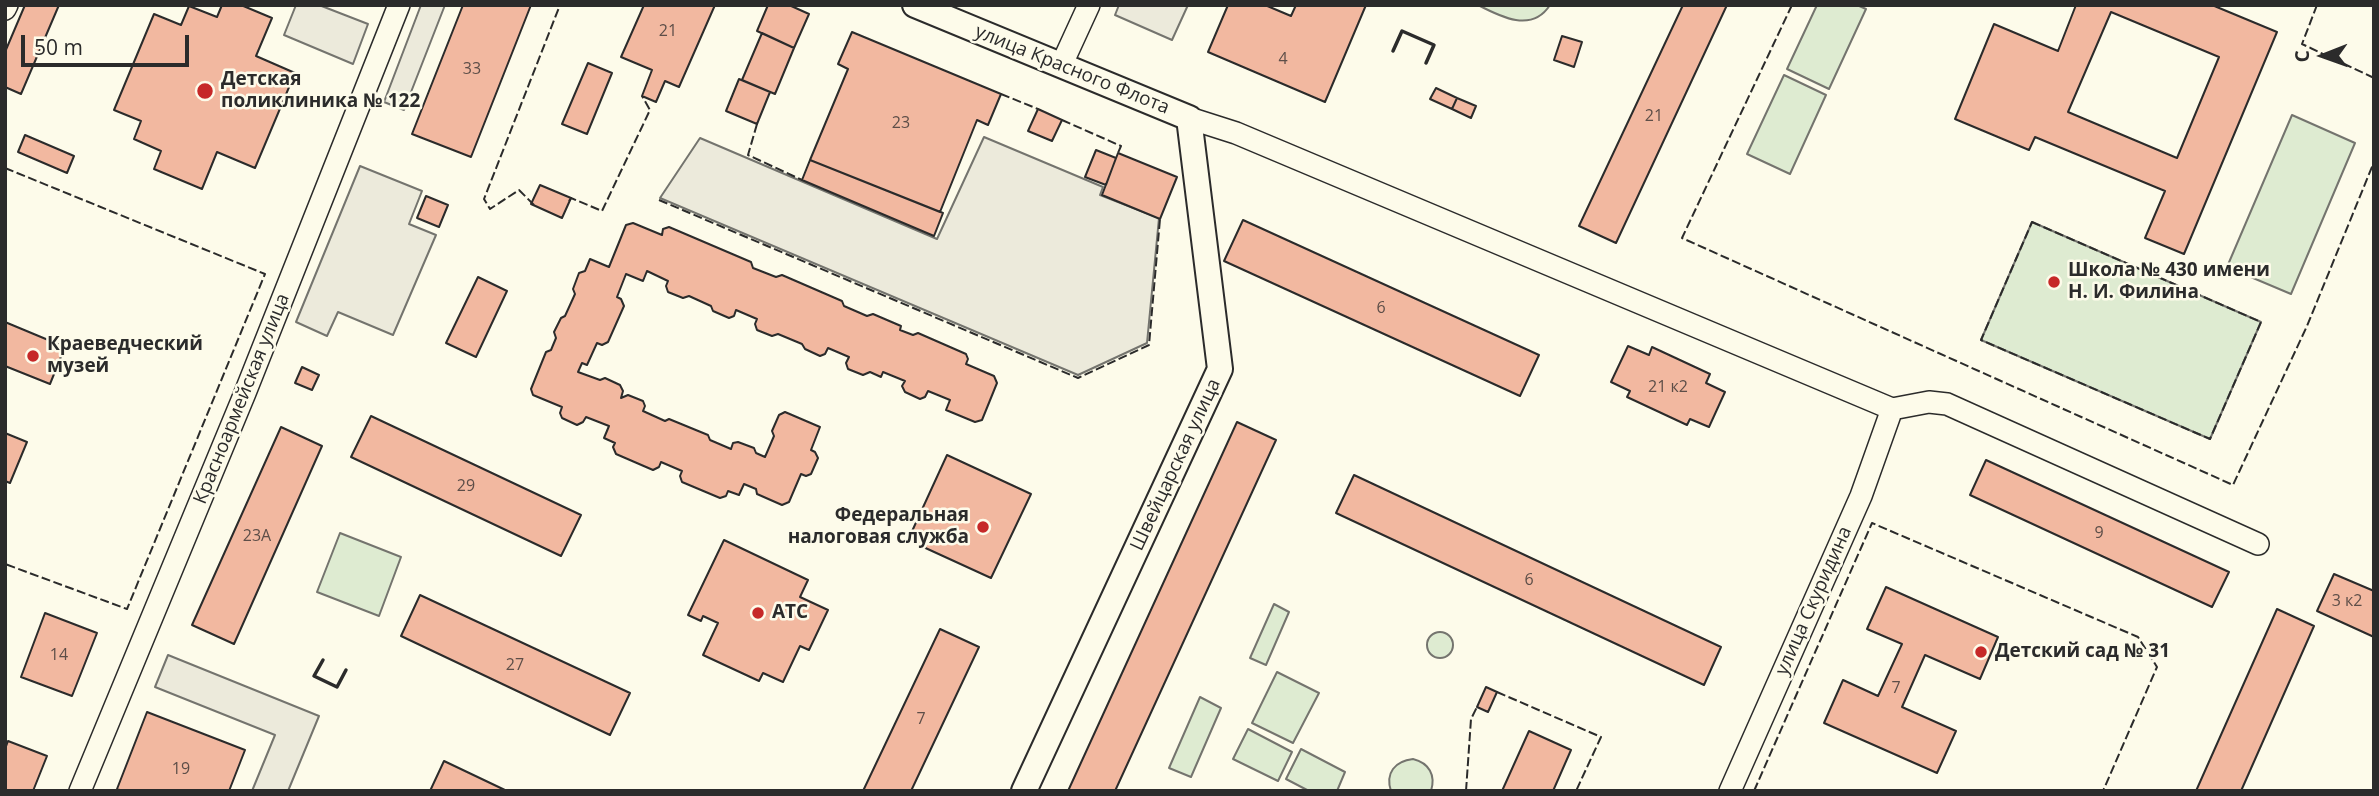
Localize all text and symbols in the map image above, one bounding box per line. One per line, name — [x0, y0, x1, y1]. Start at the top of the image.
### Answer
scale bar — [24, 21, 192, 65]
house number: 21 — [659, 21, 677, 41]
street label: улица Красного Флота — [971, 21, 1173, 119]
north arrow — [2288, 21, 2358, 91]
text: 50 m — [34, 33, 83, 61]
house number: 4 — [1278, 49, 1288, 69]
text: С — [2289, 50, 2315, 63]
house number: 33 — [463, 59, 481, 79]
place label: Детская поликлиника № 122 — [221, 69, 420, 113]
marker: Детская поликлиника № 122 — [195, 81, 215, 101]
house number: 21 — [1645, 106, 1663, 126]
house number: 23 — [892, 113, 910, 133]
place label: Школа № 430 имени Н. И. Филина — [2068, 260, 2270, 304]
marker: Школа № 430 имени Н. И. Филина — [2046, 274, 2062, 290]
street label: Красноармейская улица — [189, 290, 295, 508]
house number: 6 — [1376, 298, 1386, 318]
place label: Краеведческий музей — [47, 334, 203, 378]
marker: Краеведческий музей — [25, 348, 41, 364]
street label: Швейцарская улица — [1126, 375, 1226, 555]
house number: 21 к2 — [1648, 377, 1688, 397]
house number: 29 — [457, 476, 475, 496]
place label: Федеральная налоговая служба — [788, 505, 969, 549]
marker: Федеральная налоговая служба — [975, 519, 991, 535]
street label: улица Скуридина — [1771, 523, 1857, 679]
house number: 9 — [2094, 523, 2104, 543]
house number: 23А — [243, 526, 271, 546]
house number: 6 — [1524, 570, 1534, 590]
house number: 3 к2 — [2332, 591, 2362, 611]
place label: АТС — [772, 602, 808, 624]
marker: АТС — [750, 605, 766, 621]
place label: Детский сад № 31 — [1995, 641, 2170, 663]
marker: Детский сад № 31 — [1973, 644, 1989, 660]
house number: 14 — [50, 645, 68, 665]
house number: 27 — [506, 655, 524, 675]
house number: 7 — [1891, 678, 1901, 698]
house number: 7 — [916, 709, 926, 729]
house number: 19 — [172, 759, 190, 779]

